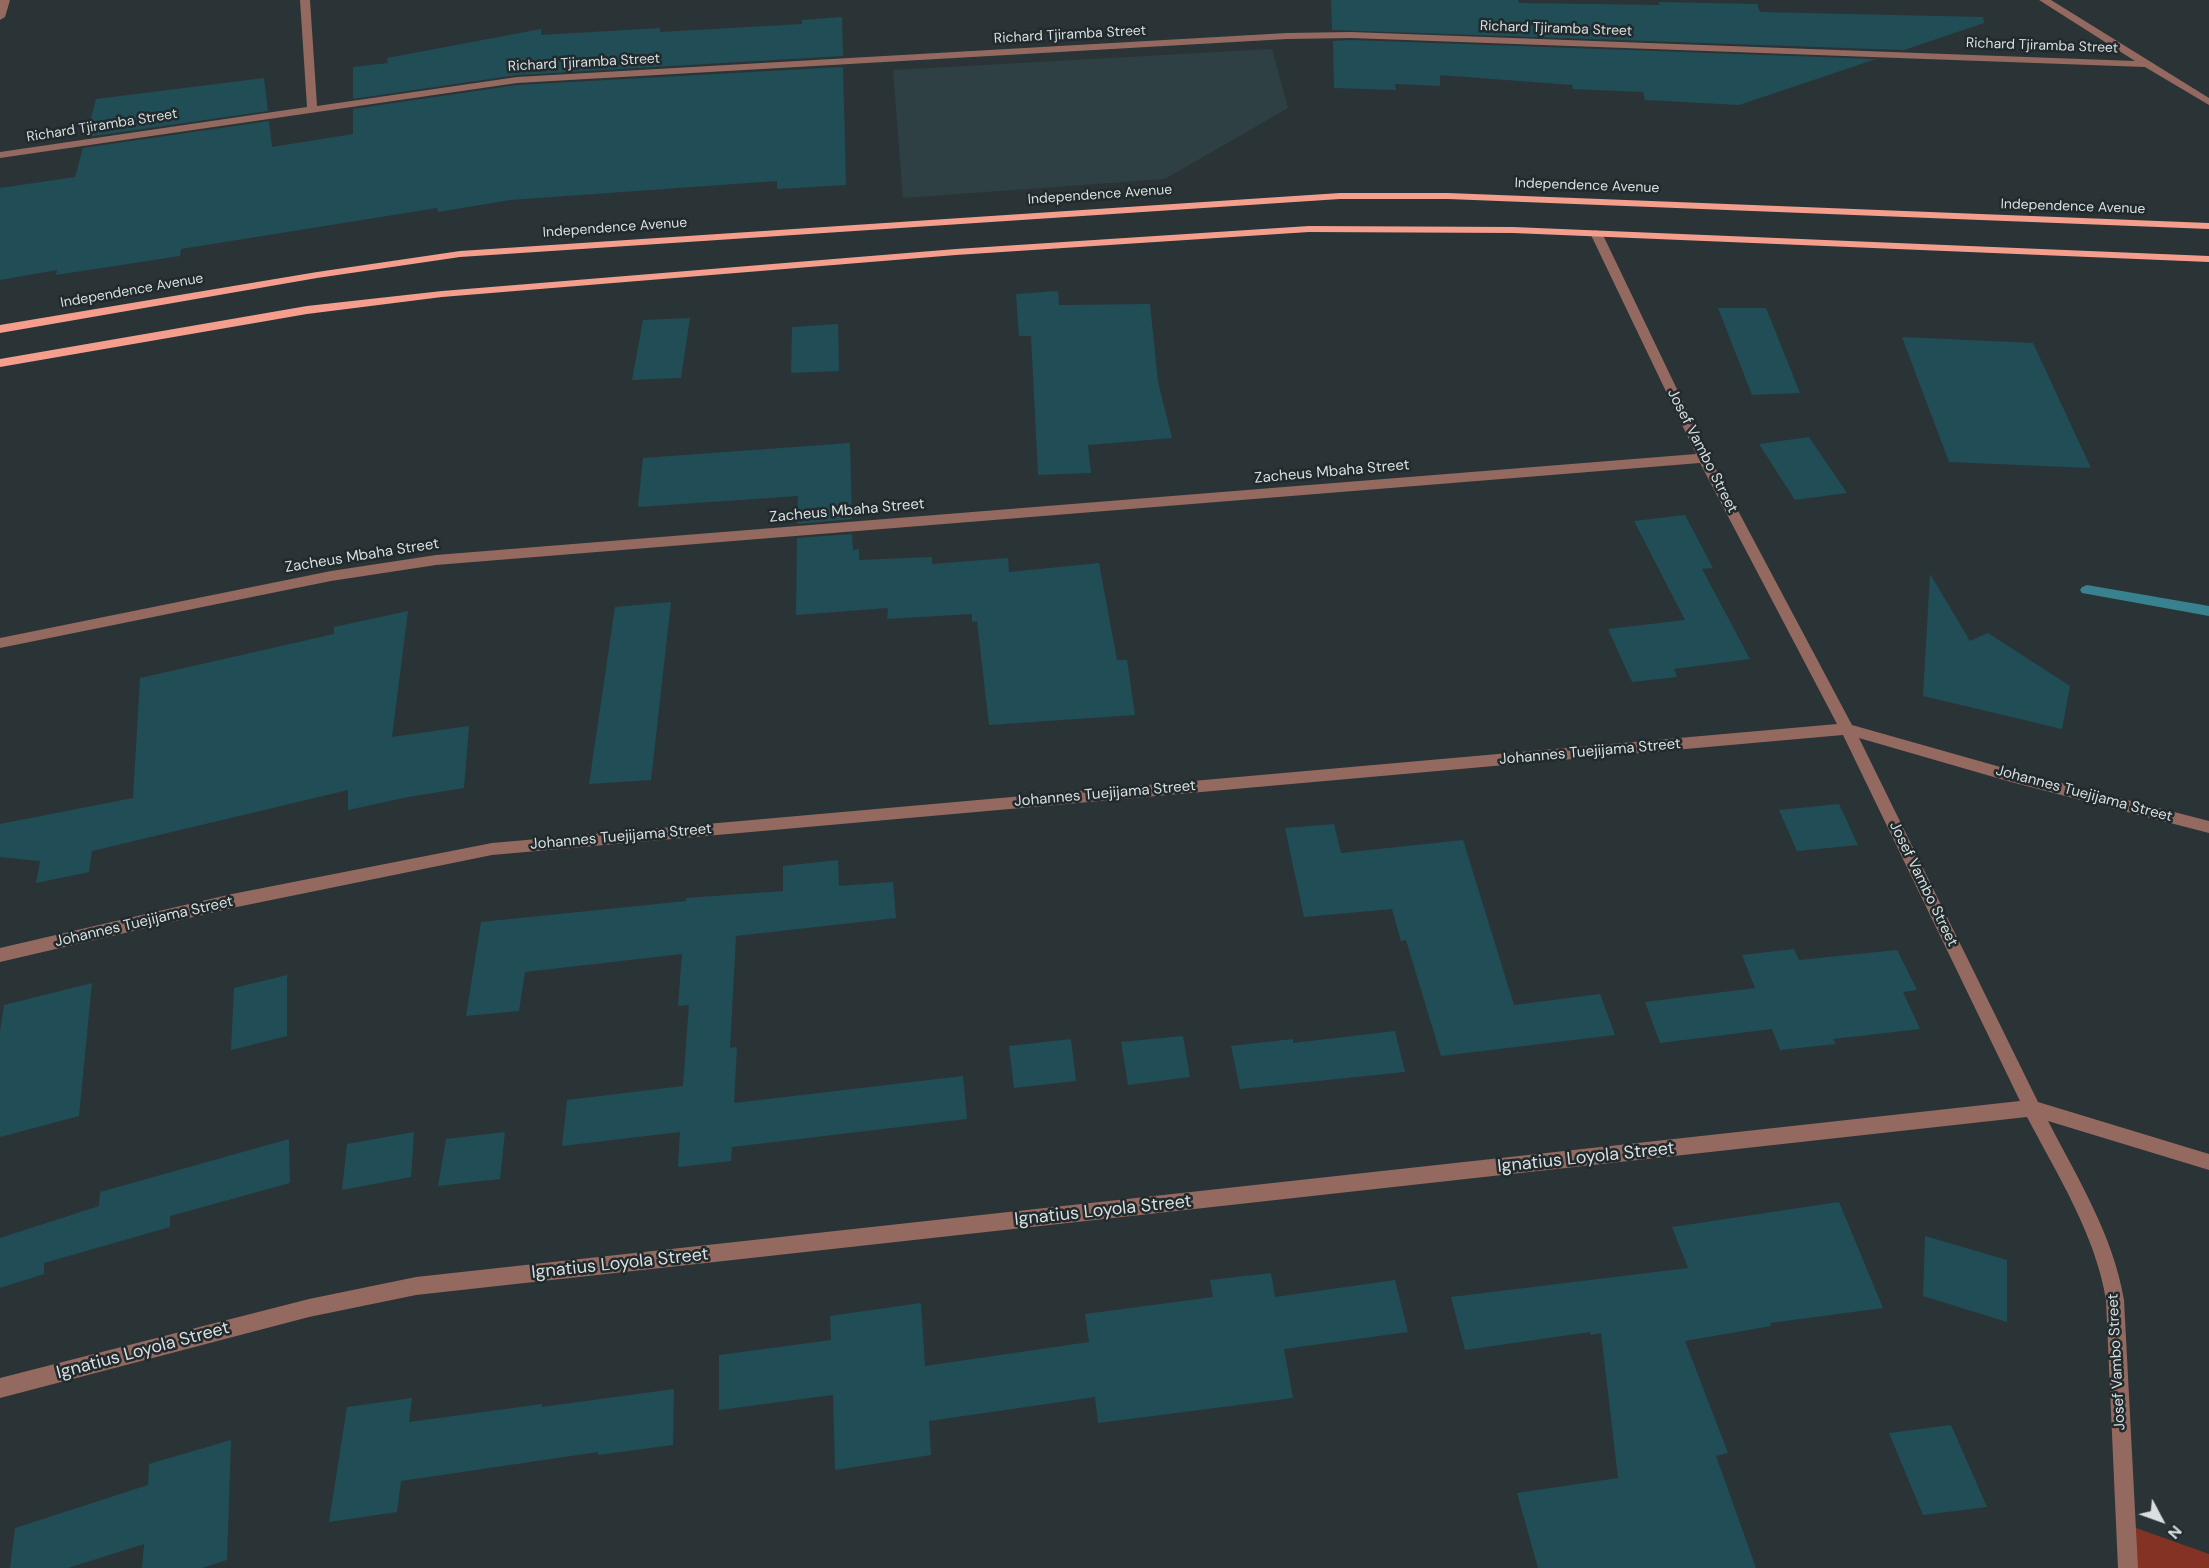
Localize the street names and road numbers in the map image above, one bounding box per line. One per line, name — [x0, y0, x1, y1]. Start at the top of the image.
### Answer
street label: Richard Tjiramba Street — [1480, 18, 1632, 40]
street label: Richard Tjiramba Street — [993, 23, 1147, 47]
street label: Richard Tjiramba Street — [1966, 35, 2118, 57]
street label: Richard Tjiramba Street — [507, 51, 661, 75]
street label: Richard Tjiramba Street — [25, 106, 179, 146]
street label: Independence Avenue — [1514, 175, 1660, 197]
street label: Independence Avenue — [1027, 182, 1173, 208]
street label: Independence Avenue — [2000, 196, 2146, 218]
street label: Independence Avenue — [542, 215, 688, 241]
street label: Independence Avenue — [59, 270, 205, 312]
street label: Josef Vambo Street — [1663, 386, 1741, 516]
street label: Zacheus Mbaha Street — [1254, 456, 1410, 488]
street label: Zacheus Mbaha Street — [769, 495, 925, 527]
street label: Zacheus Mbaha Street — [284, 535, 440, 577]
street label: Johannes Tuejijama Street — [1498, 735, 1682, 769]
street label: Johannes Tuejijama Street — [1994, 762, 2174, 826]
street label: Johannes Tuejijama Street — [1013, 777, 1197, 811]
street label: Josef Vambo Street — [1885, 818, 1961, 950]
street label: Johannes Tuejijama Street — [529, 820, 713, 854]
street label: Johannes Tuejijama Street — [53, 893, 235, 951]
street label: Ignatius Loyola Street — [1496, 1138, 1676, 1178]
street label: Ignatius Loyola Street — [1013, 1191, 1193, 1231]
street label: Ignatius Loyola Street — [530, 1244, 710, 1284]
street label: Josef Vambo Street — [2104, 1293, 2130, 1431]
street label: Ignatius Loyola Street — [54, 1318, 232, 1384]

